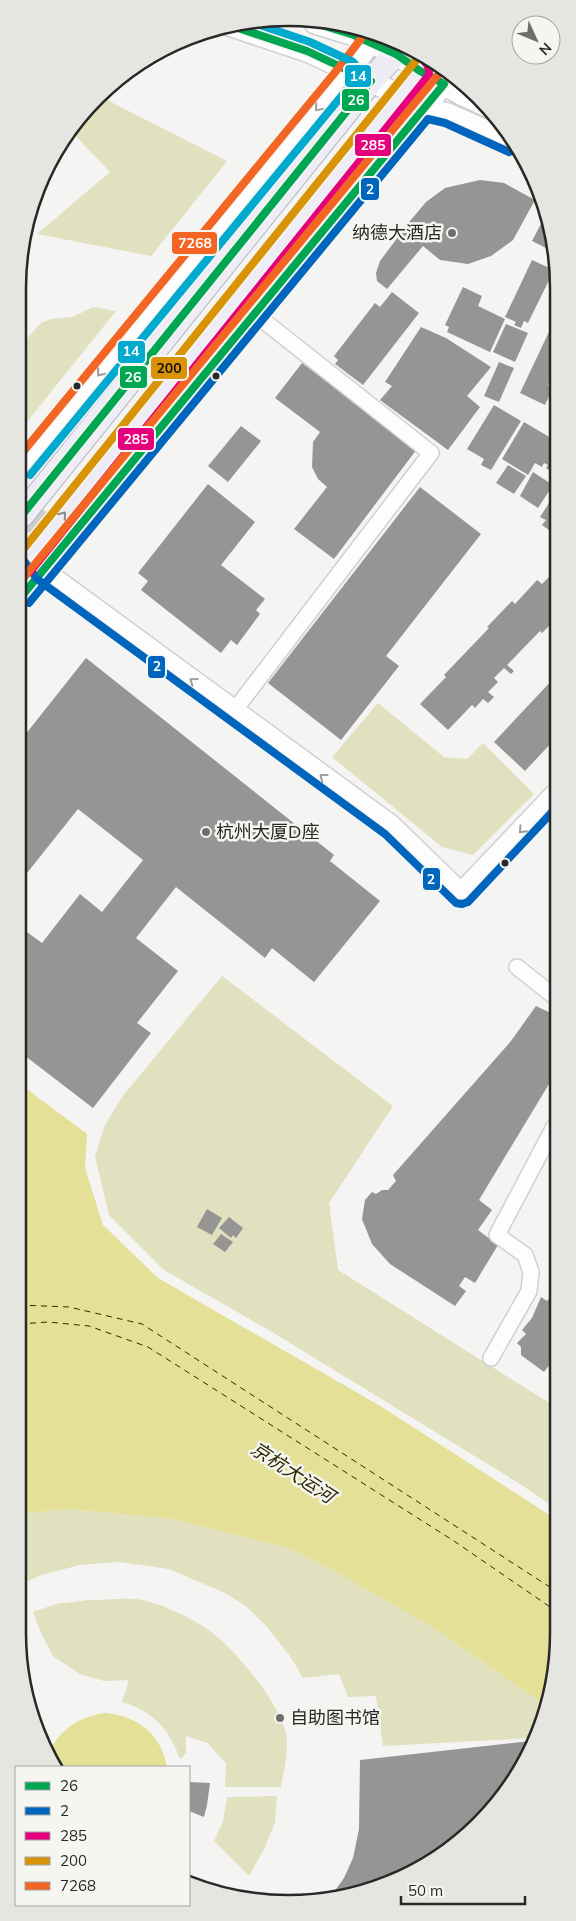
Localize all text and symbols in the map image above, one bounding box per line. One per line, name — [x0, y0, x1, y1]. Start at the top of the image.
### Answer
north arrow — [511, 15, 561, 65]
text: N — [535, 39, 555, 59]
line badge: 14 — [344, 64, 372, 88]
text: 14 — [350, 67, 367, 85]
line badge: 26 — [341, 88, 370, 112]
text: 26 — [348, 91, 364, 109]
one-way arrow — [314, 103, 323, 112]
line badge: 285 — [354, 133, 392, 157]
text: 285 — [360, 136, 386, 154]
line badge: 2 — [360, 177, 380, 201]
text: 2 — [366, 180, 374, 198]
place label: 纳德大酒店 — [352, 221, 442, 244]
marker: 纳德大酒店 — [446, 227, 458, 239]
line badge: 7268 — [171, 231, 218, 255]
text: 7268 — [178, 234, 212, 252]
line badge: 14 — [117, 340, 146, 364]
text: 14 — [123, 342, 140, 360]
line badge: 200 — [150, 356, 188, 380]
text: 200 — [156, 359, 182, 377]
line badge: 26 — [119, 365, 148, 389]
one-way arrow — [97, 367, 106, 376]
text: 26 — [125, 368, 141, 386]
unlabelled marker — [211, 371, 221, 381]
unlabelled marker — [72, 381, 82, 391]
line badge: 285 — [117, 427, 155, 451]
text: 285 — [123, 430, 149, 448]
one-way arrow — [58, 512, 66, 521]
line badge: 2 — [147, 655, 166, 679]
text: 2 — [153, 657, 161, 675]
one-way arrow — [190, 678, 199, 686]
one-way arrow — [319, 774, 329, 783]
place label: 杭州大厦D座 — [216, 820, 319, 843]
one-way arrow — [519, 824, 528, 833]
marker: 杭州大厦D座 — [200, 826, 212, 838]
unlabelled marker — [500, 858, 510, 868]
line badge: 2 — [422, 867, 441, 891]
text: 2 — [427, 870, 435, 888]
water label: 京杭大运河 — [247, 1436, 343, 1510]
place label: 自助图书馆 — [290, 1706, 380, 1729]
marker: 自助图书馆 — [274, 1712, 286, 1724]
legend — [15, 1766, 190, 1906]
text: 26 — [60, 1776, 78, 1795]
text: 2 — [60, 1801, 69, 1820]
text: 285 — [60, 1826, 87, 1845]
text: 200 — [60, 1851, 87, 1870]
scale bar — [401, 1874, 525, 1906]
text: 7268 — [60, 1876, 96, 1895]
text: 50 m — [408, 1881, 443, 1900]

